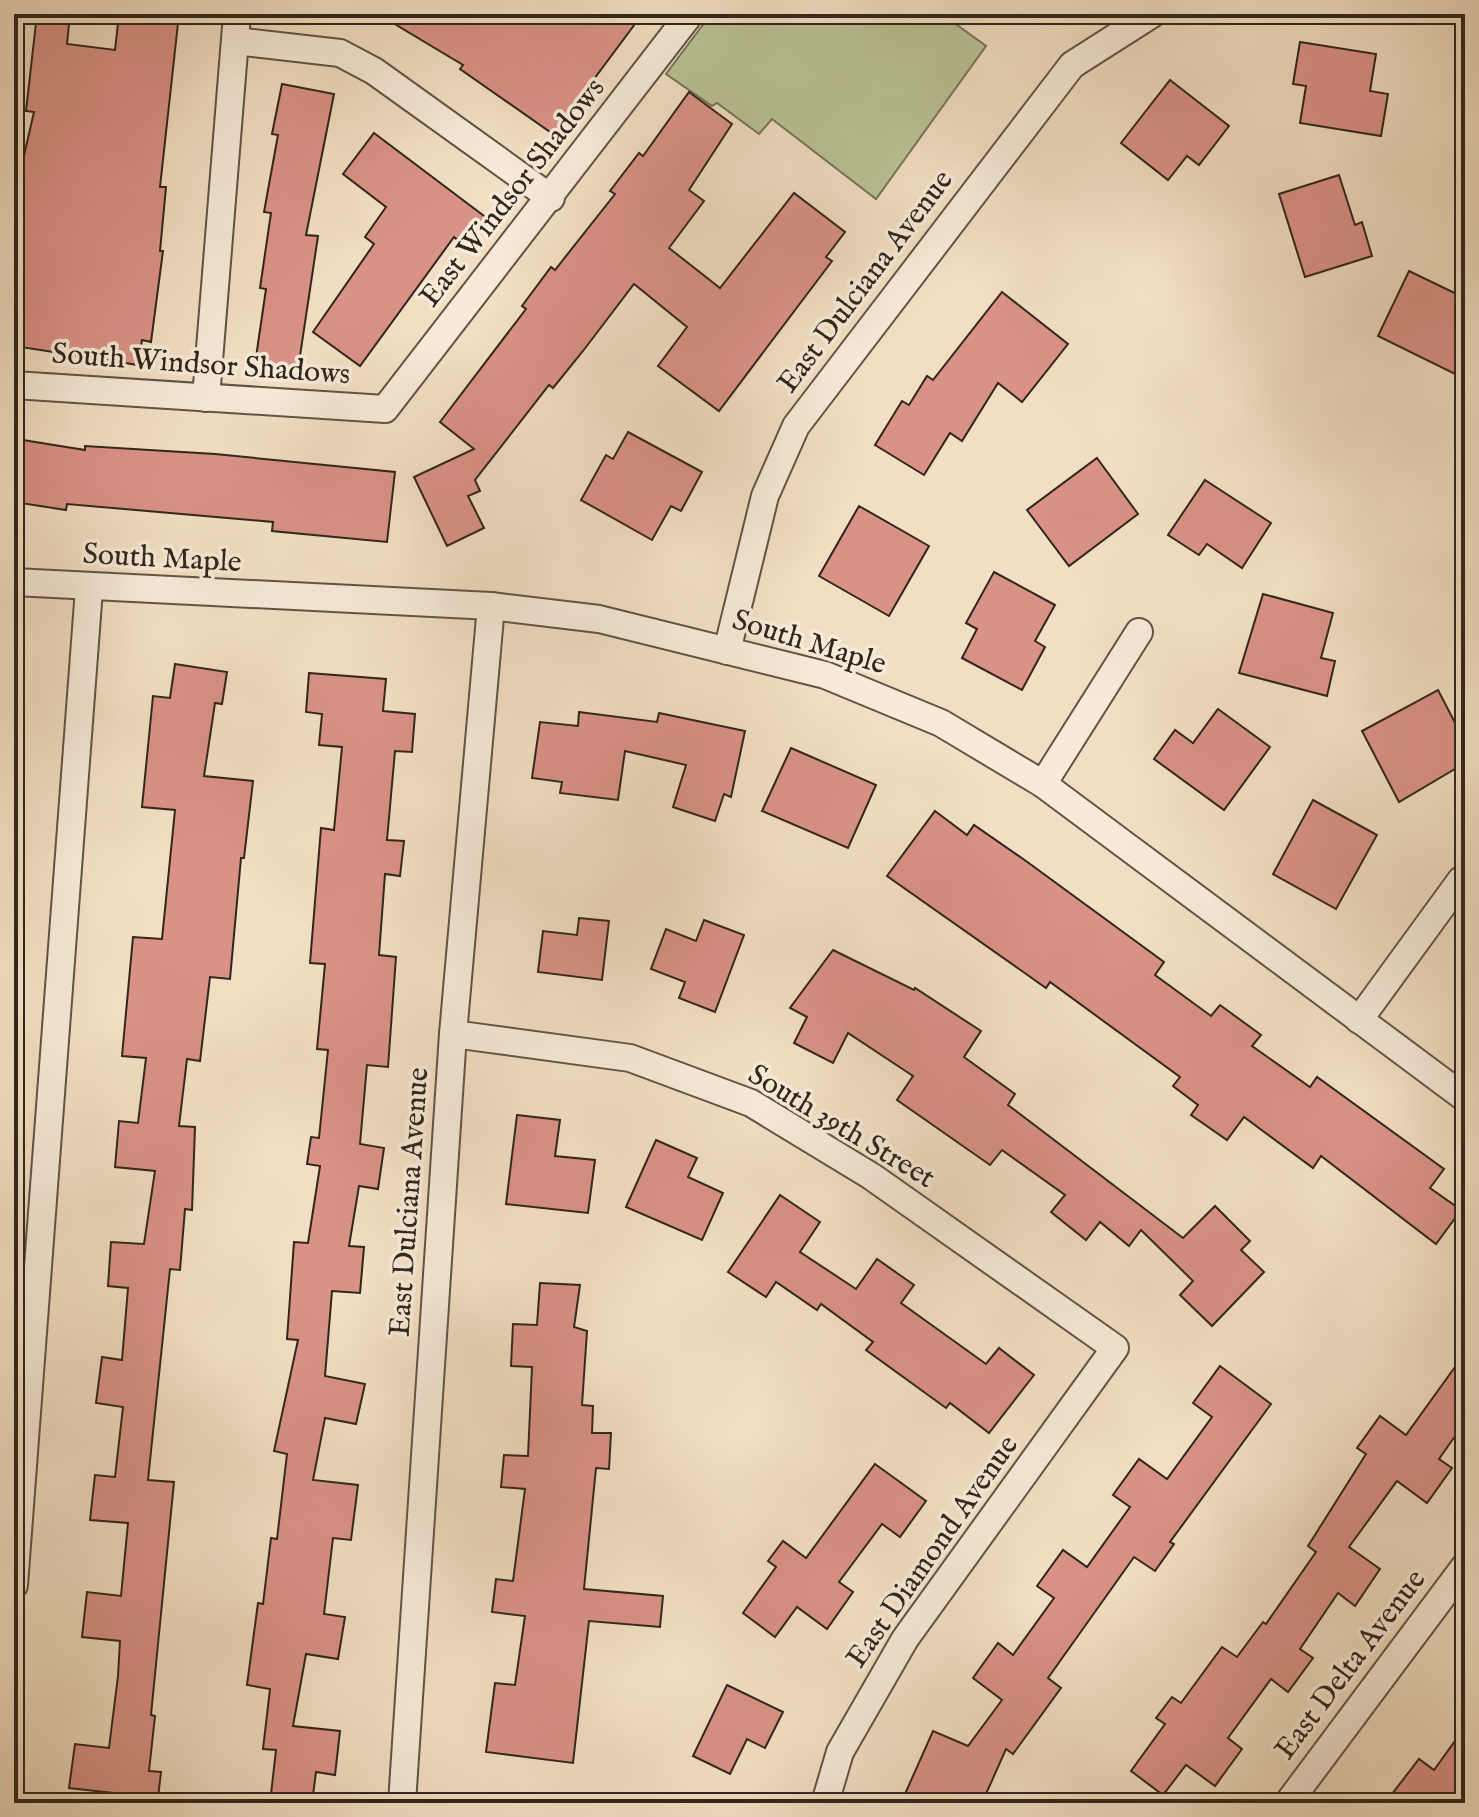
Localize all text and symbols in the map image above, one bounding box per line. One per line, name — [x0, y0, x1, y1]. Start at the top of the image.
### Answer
street label: East Windsor Shadows — [412, 71, 614, 315]
street label: East Dulciana Avenue — [770, 163, 962, 401]
street label: South Windsor Shadows — [51, 336, 351, 394]
street label: South Maple — [82, 536, 242, 582]
street label: South Maple — [727, 602, 891, 684]
street label: South 39th Street — [741, 1056, 941, 1198]
street label: East Dulciana Avenue — [382, 1066, 438, 1338]
street label: East Diamond Avenue — [838, 1428, 1028, 1676]
street label: East Delta Avenue — [1267, 1562, 1435, 1768]

